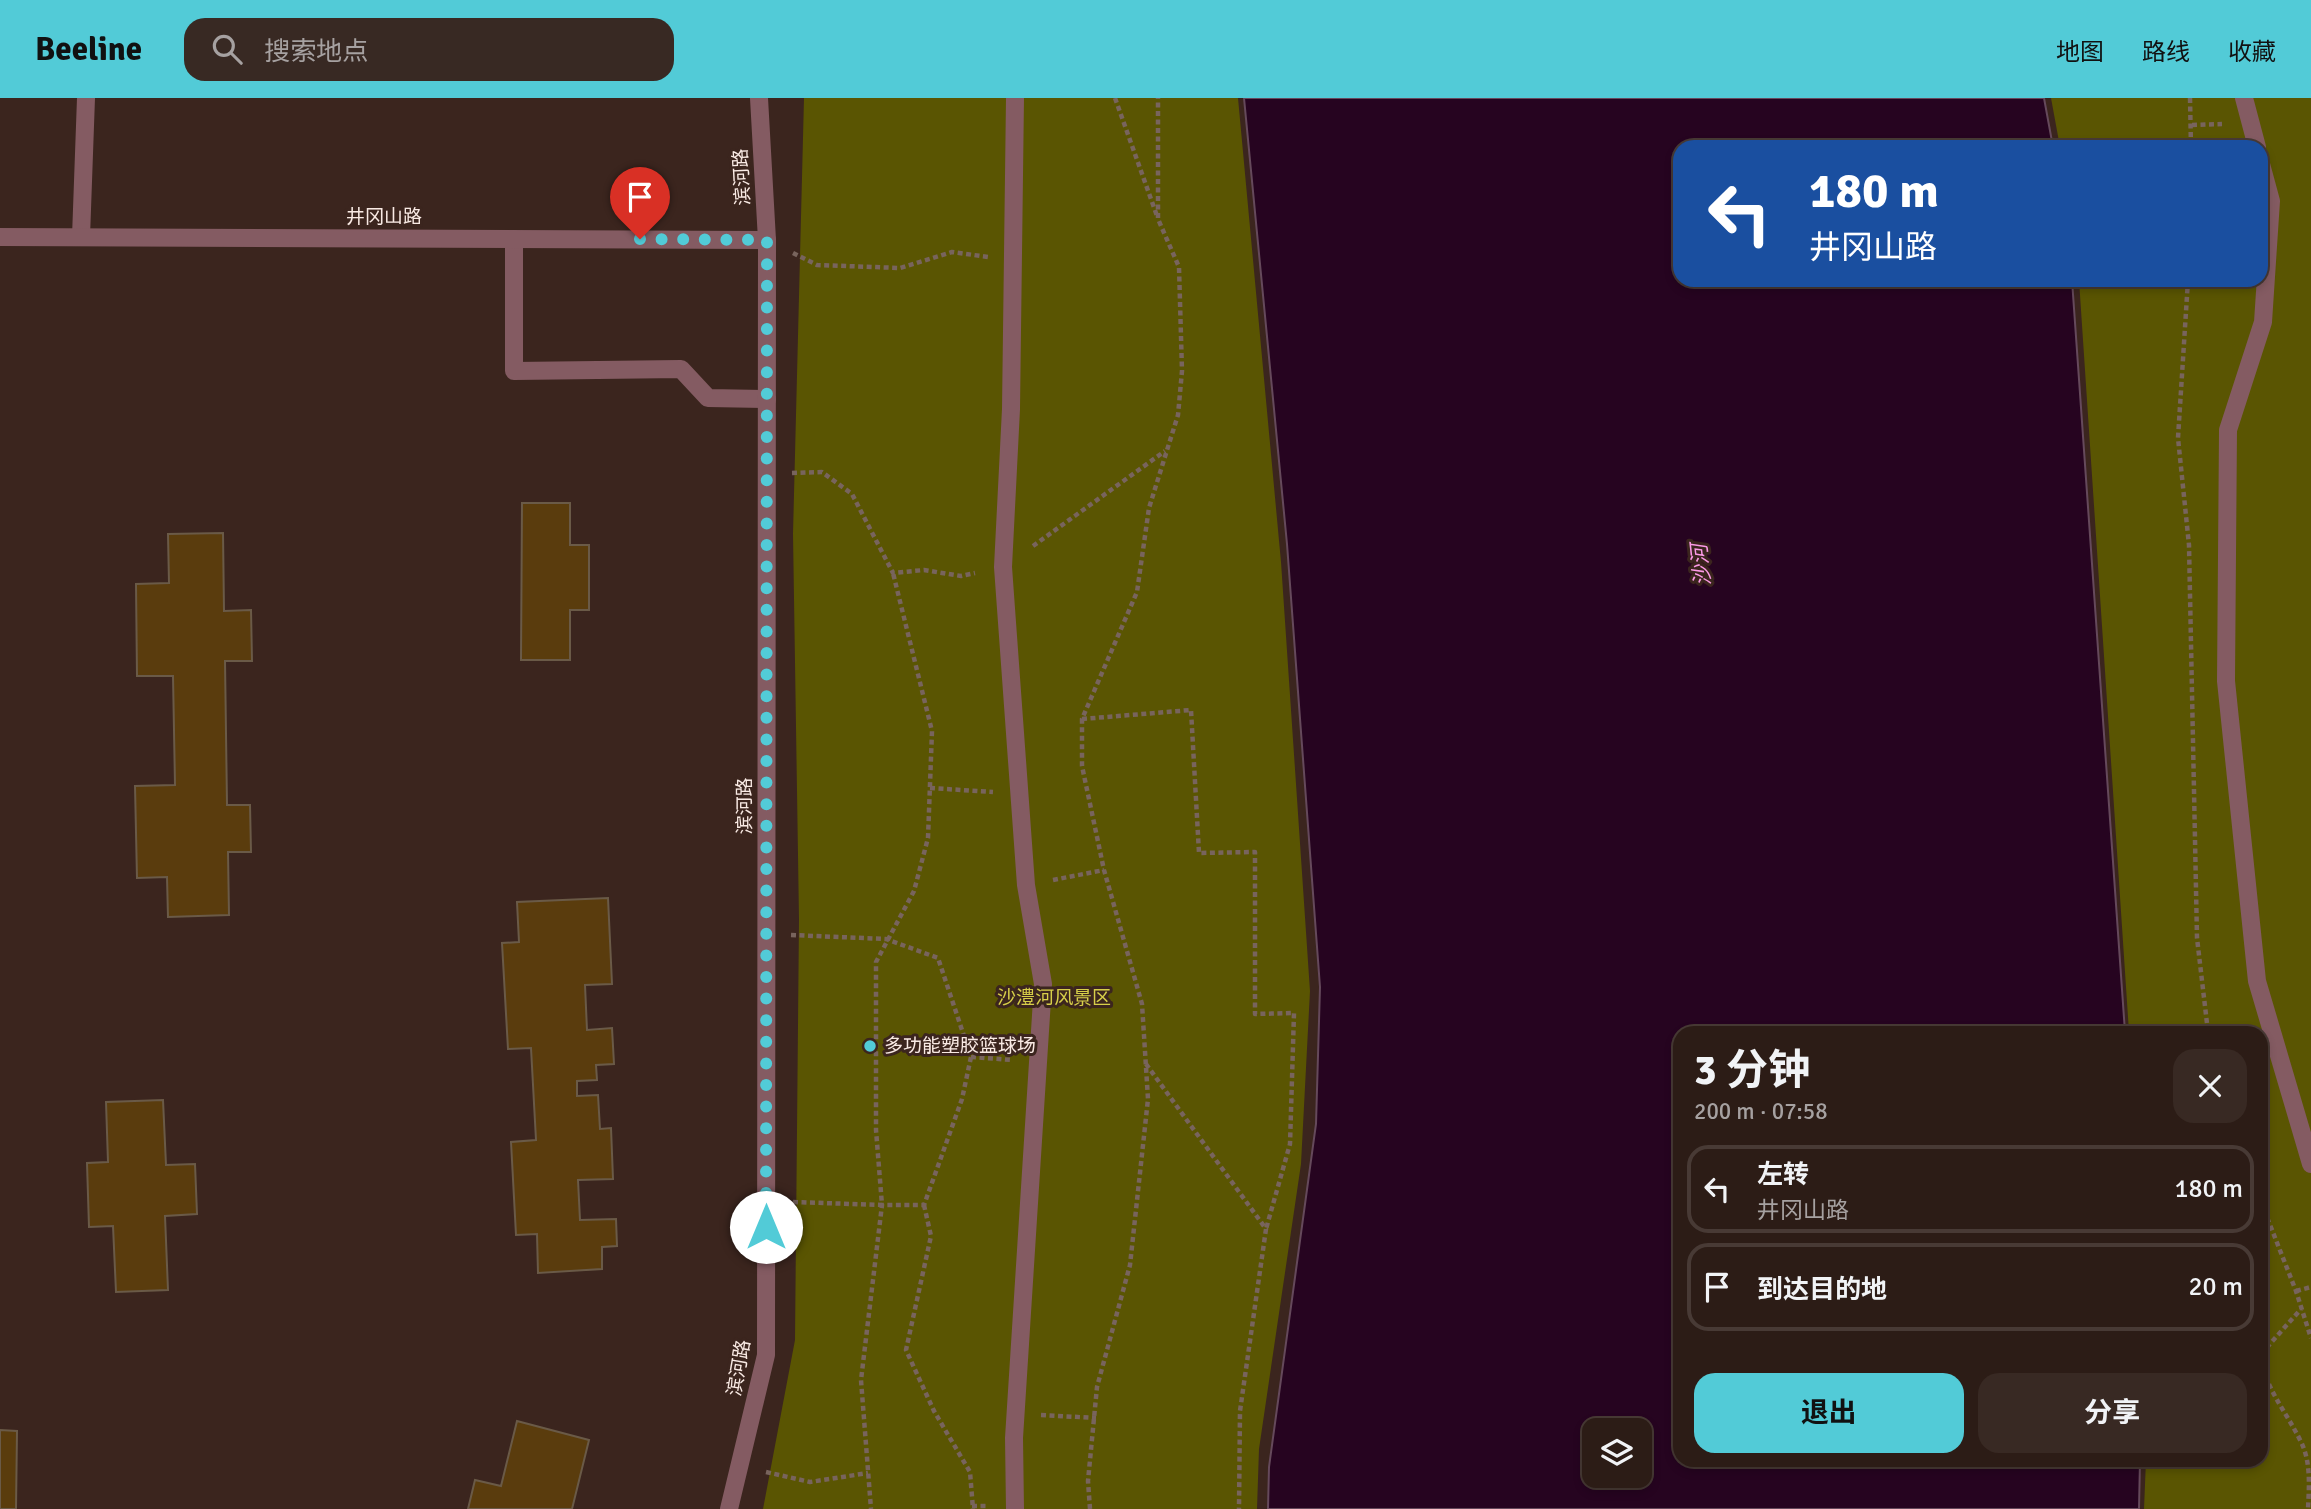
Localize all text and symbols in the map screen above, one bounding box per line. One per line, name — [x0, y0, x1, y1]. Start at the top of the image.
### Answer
search box — [184, 18, 674, 81]
text: Beeline — [35, 29, 142, 70]
icon: search — [208, 30, 246, 68]
text: 搜索地点 — [264, 36, 368, 68]
text: 地图 — [2056, 37, 2104, 67]
text: 路线 — [2142, 37, 2190, 67]
text: 收藏 — [2228, 37, 2276, 67]
street label: 滨河路 — [729, 148, 755, 206]
text: 180 m — [1809, 161, 1939, 221]
pin — [610, 167, 670, 239]
icon: left — [1694, 168, 1785, 259]
icon: arrive — [621, 178, 659, 216]
street label: 井冈山路 — [346, 205, 422, 229]
text: 井冈山路 — [1809, 228, 1937, 267]
water label: 沙河 — [1685, 539, 1716, 587]
street label: 滨河路 — [733, 777, 757, 835]
park label: 沙澧河风景区 — [997, 986, 1111, 1010]
place label: 多功能塑胶篮球场 — [884, 1034, 1036, 1058]
marker: 多功能塑胶篮球场 — [862, 1038, 878, 1054]
text: 3 分钟 — [1694, 1045, 1810, 1096]
button: close — [2173, 1049, 2247, 1123]
text: 200 m · 07:58 — [1694, 1097, 1828, 1126]
text: 左转 — [1757, 1159, 1809, 1191]
icon: left — [1698, 1170, 1736, 1208]
text: 180 m — [2174, 1173, 2243, 1205]
position arrow — [729, 1190, 803, 1264]
text: 井冈山路 — [1757, 1196, 1849, 1225]
icon: arrive — [1698, 1268, 1736, 1306]
text: 20 m — [2188, 1271, 2243, 1303]
text: 到达目的地 — [1757, 1274, 1887, 1306]
street label: 滨河路 — [722, 1338, 756, 1398]
button: 退出 — [1694, 1373, 1964, 1453]
button: 分享 — [1978, 1373, 2247, 1453]
map controls — [1582, 1418, 1652, 1488]
button: layers — [1582, 1418, 1652, 1488]

